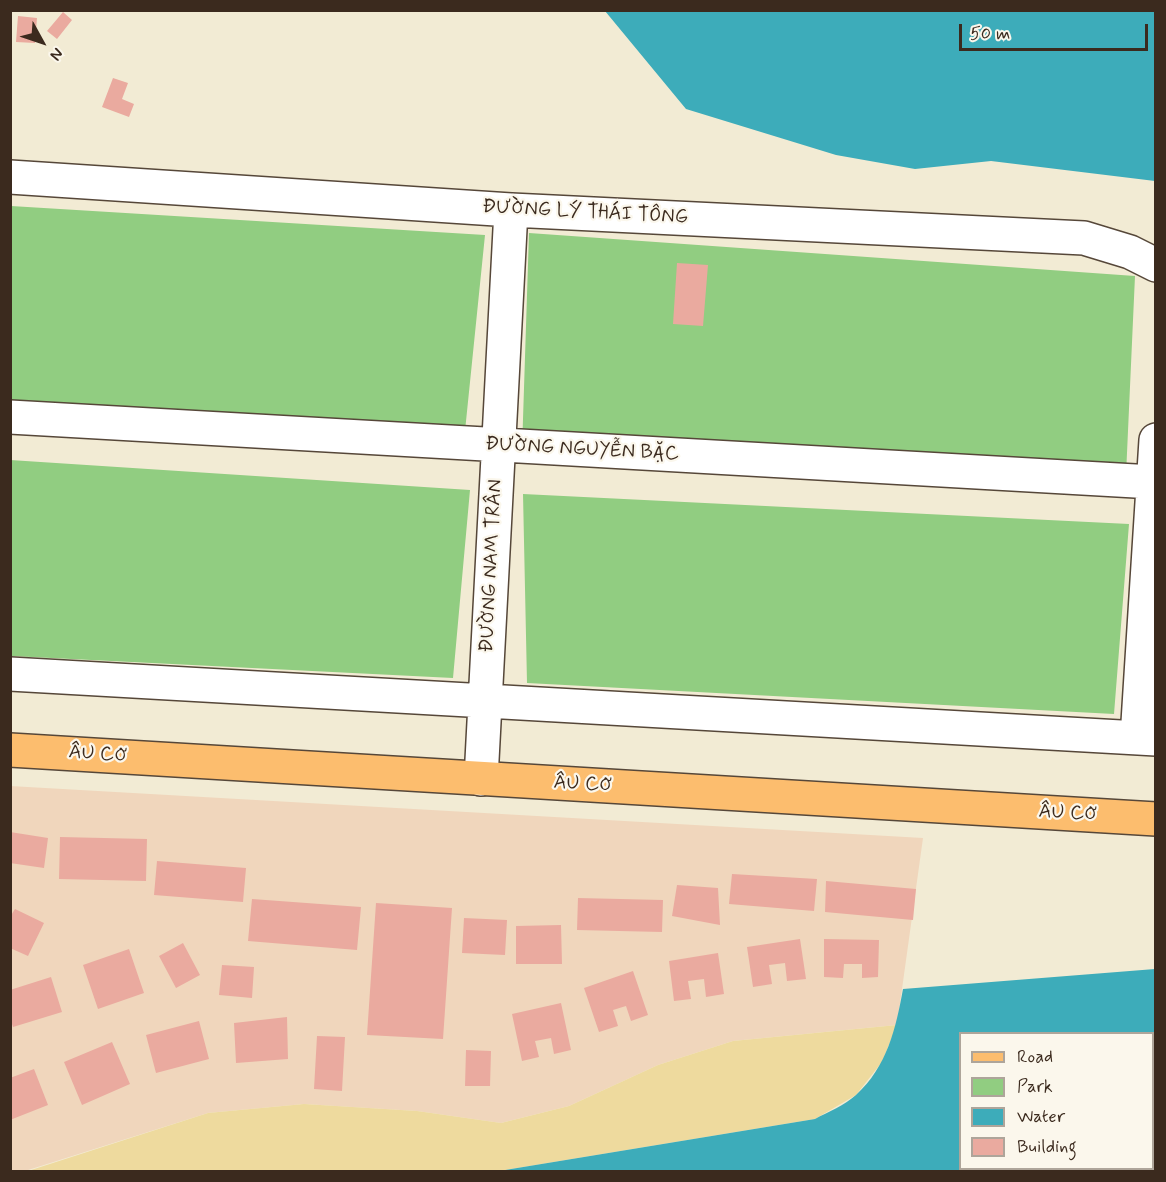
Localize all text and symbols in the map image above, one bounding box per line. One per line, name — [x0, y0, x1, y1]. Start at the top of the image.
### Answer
north arrow — [12, 12, 72, 72]
scale bar — [962, 12, 1151, 50]
text: 50 m — [970, 22, 1010, 46]
text: N — [45, 43, 68, 65]
street label: ĐƯỜNG LÝ THÁI TÔNG — [481, 196, 689, 230]
street label: ĐƯỜNG NGUYỄN BẶC — [484, 433, 680, 467]
street label: ĐƯỜNG NAM TRÂN — [475, 479, 509, 653]
street label: ÂU CƠ — [68, 741, 128, 769]
street label: ÂU CƠ — [553, 771, 613, 799]
street label: ÂU CƠ — [1038, 800, 1098, 828]
legend — [959, 1032, 1154, 1170]
text: Road — [1017, 1045, 1053, 1069]
text: Park — [1017, 1075, 1053, 1099]
text: Water — [1017, 1105, 1065, 1129]
text: Building — [1017, 1135, 1077, 1159]

